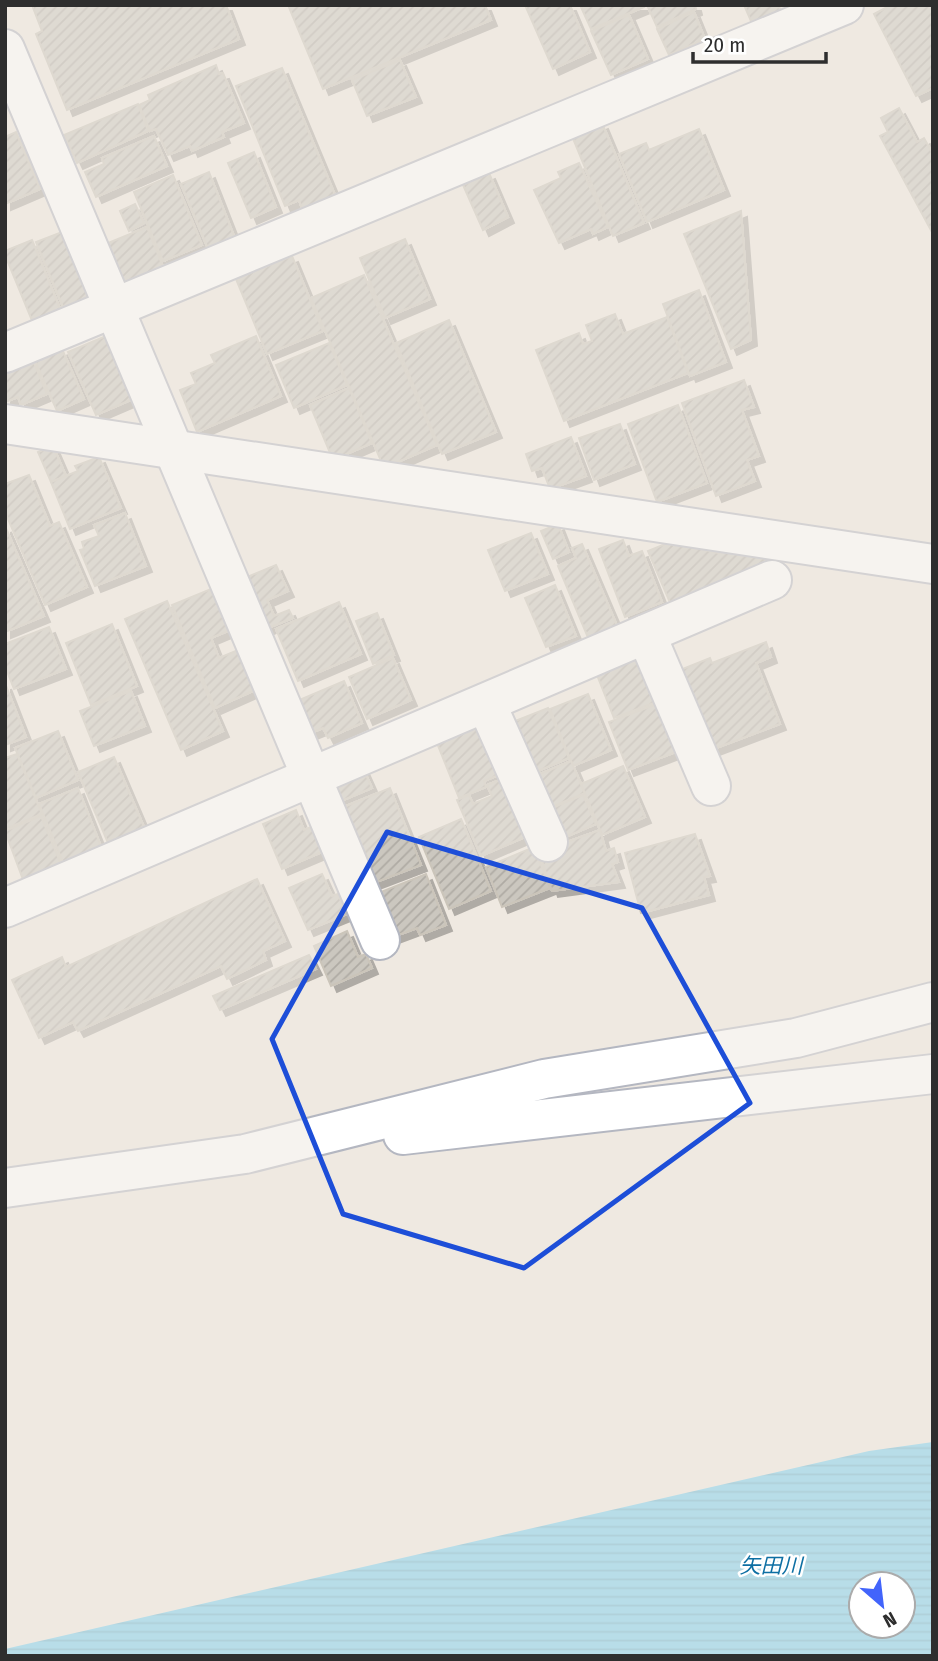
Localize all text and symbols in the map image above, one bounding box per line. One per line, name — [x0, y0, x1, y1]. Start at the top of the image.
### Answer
scale bar — [693, 21, 826, 65]
text: 20 m — [704, 32, 745, 58]
water label: 矢田川 — [740, 1553, 804, 1579]
north arrow — [847, 1570, 917, 1640]
text: N — [879, 1607, 900, 1632]

